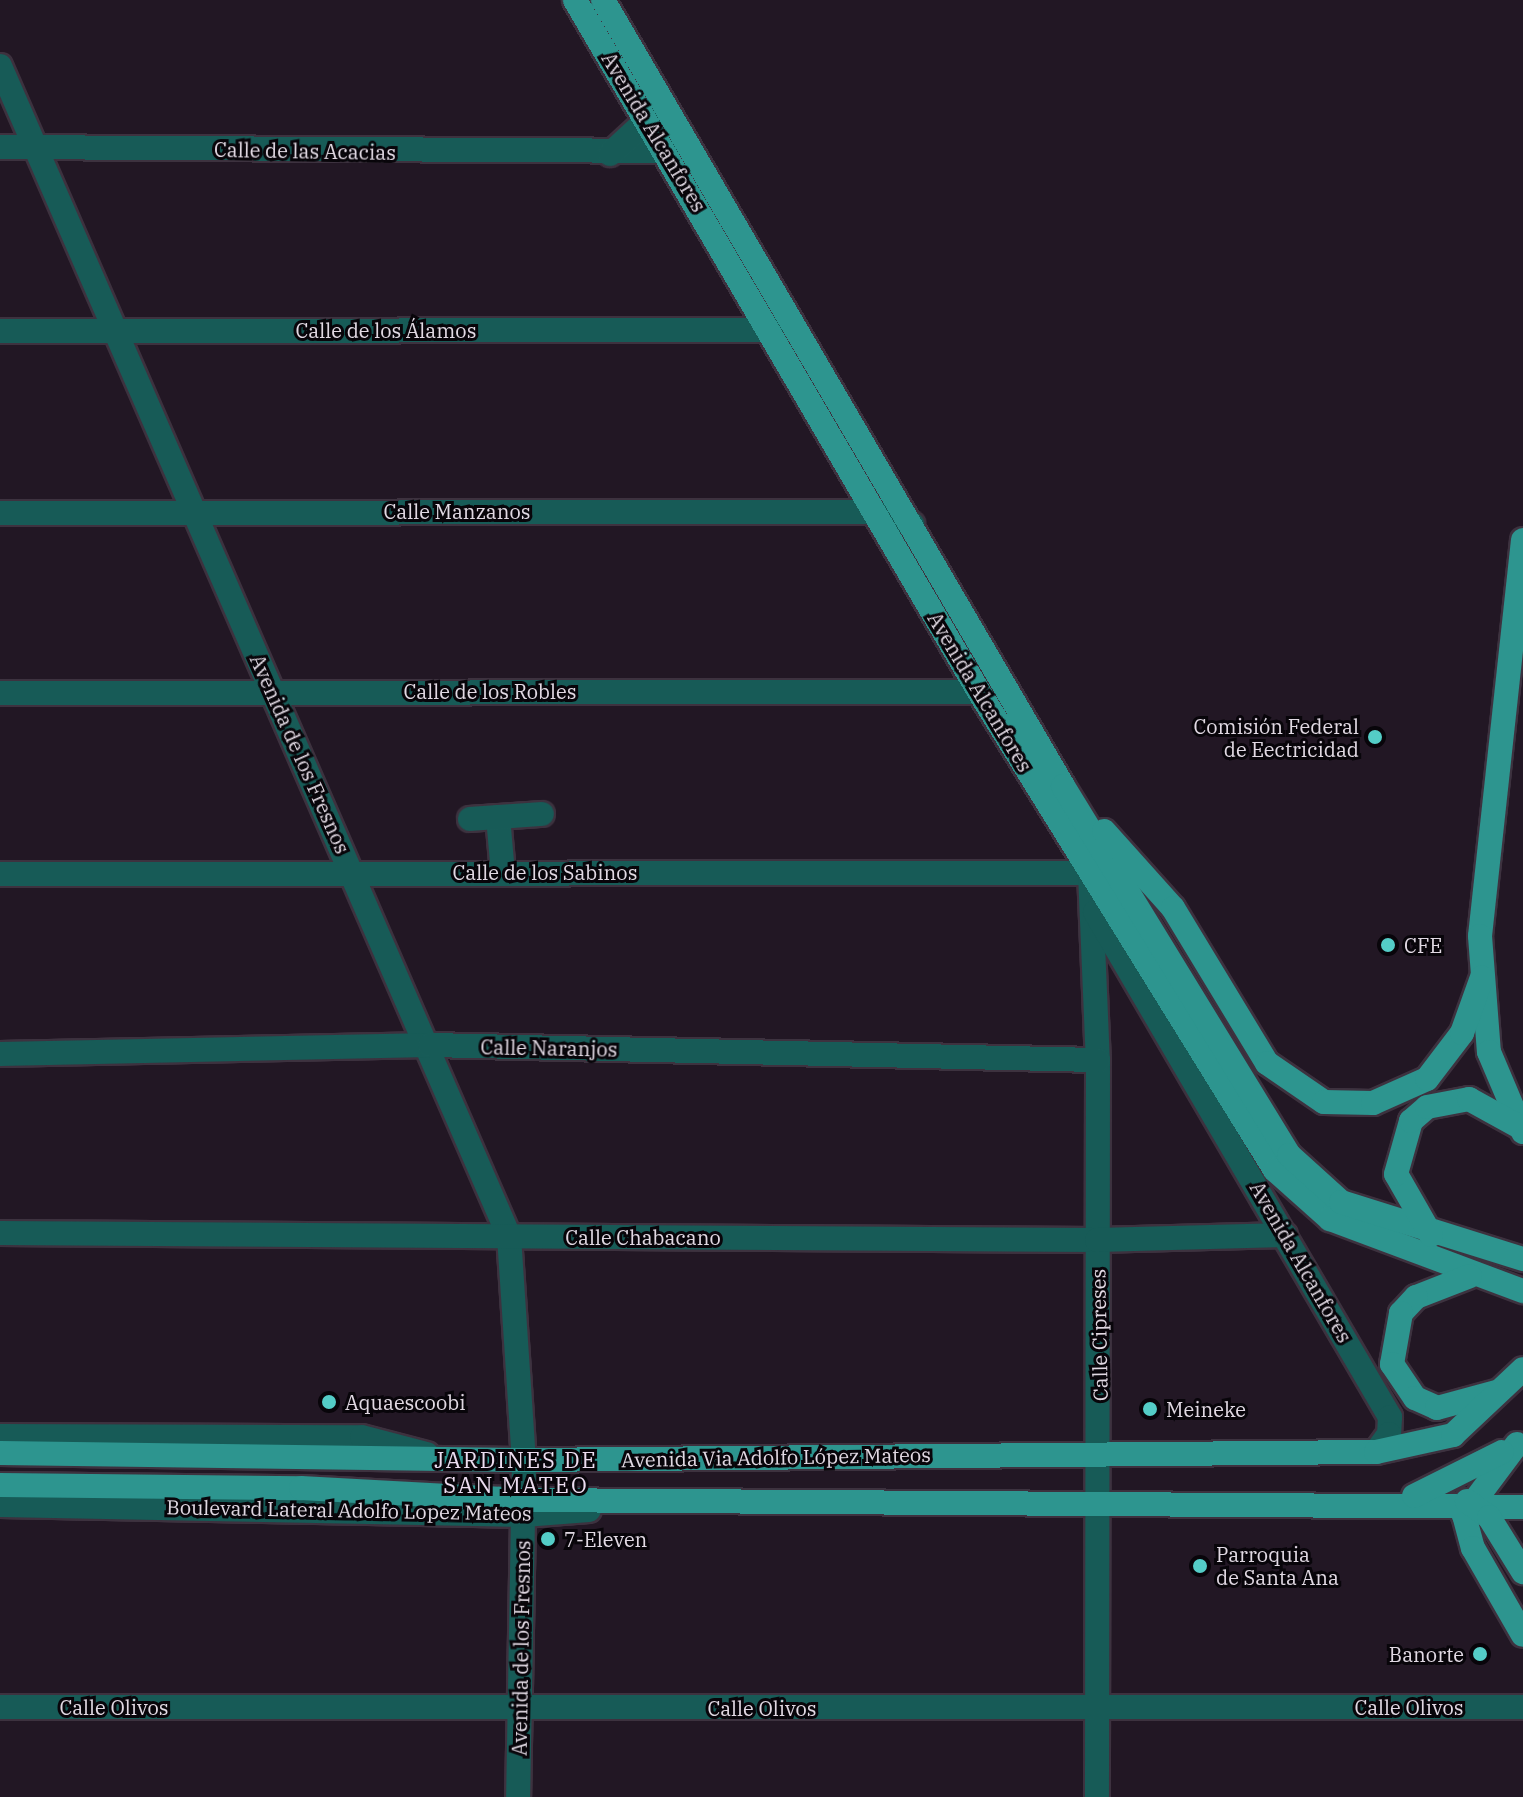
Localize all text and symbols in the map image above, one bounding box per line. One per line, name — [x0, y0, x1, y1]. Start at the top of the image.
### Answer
street label: Avenida Alcanfores — [597, 48, 711, 216]
street label: Calle de las Acacias — [214, 137, 396, 165]
street label: Calle de los Álamos — [296, 318, 476, 342]
street label: Calle Manzanos — [383, 499, 531, 523]
street label: Avenida Alcanfores — [923, 608, 1037, 776]
street label: Avenida de los Fresnos — [245, 651, 355, 857]
street label: Calle de los Robles — [403, 679, 577, 703]
place label: Comisión Federal de Eectricidad — [1194, 714, 1359, 761]
marker: Comisión Federal de Eectricidad — [1366, 728, 1384, 746]
street label: Calle de los Sabinos — [453, 860, 637, 884]
place label: CFE — [1404, 933, 1442, 957]
marker: CFE — [1379, 936, 1397, 954]
street label: Calle Naranjos — [480, 1035, 618, 1061]
street label: Avenida Alcanfores — [1245, 1177, 1357, 1347]
street label: Calle Chabacano — [565, 1225, 721, 1249]
street label: Calle Cipreses — [1086, 1269, 1112, 1401]
place label: Aquaescoobi — [345, 1390, 465, 1414]
marker: Aquaescoobi — [320, 1393, 338, 1411]
place label: Meineke — [1166, 1397, 1246, 1421]
marker: Meineke — [1141, 1400, 1159, 1418]
street label: Avenida Via Adolfo López Mateos — [621, 1442, 931, 1472]
district label: JARDINES DE SAN MATEO — [434, 1446, 598, 1498]
street label: Boulevard Lateral Adolfo Lopez Mateos — [166, 1495, 532, 1525]
place label: 7-Eleven — [564, 1527, 647, 1551]
marker: 7-Eleven — [539, 1530, 557, 1548]
street label: Avenida de los Fresnos — [507, 1540, 535, 1756]
place label: Parroquia de Santa Ana — [1216, 1542, 1339, 1589]
marker: Parroquia de Santa Ana — [1191, 1557, 1209, 1575]
place label: Banorte — [1389, 1642, 1464, 1666]
marker: Banorte — [1471, 1645, 1489, 1663]
street label: Calle Olivos — [59, 1695, 169, 1719]
street label: Calle Olivos — [1354, 1695, 1464, 1719]
street label: Calle Olivos — [707, 1696, 817, 1720]

